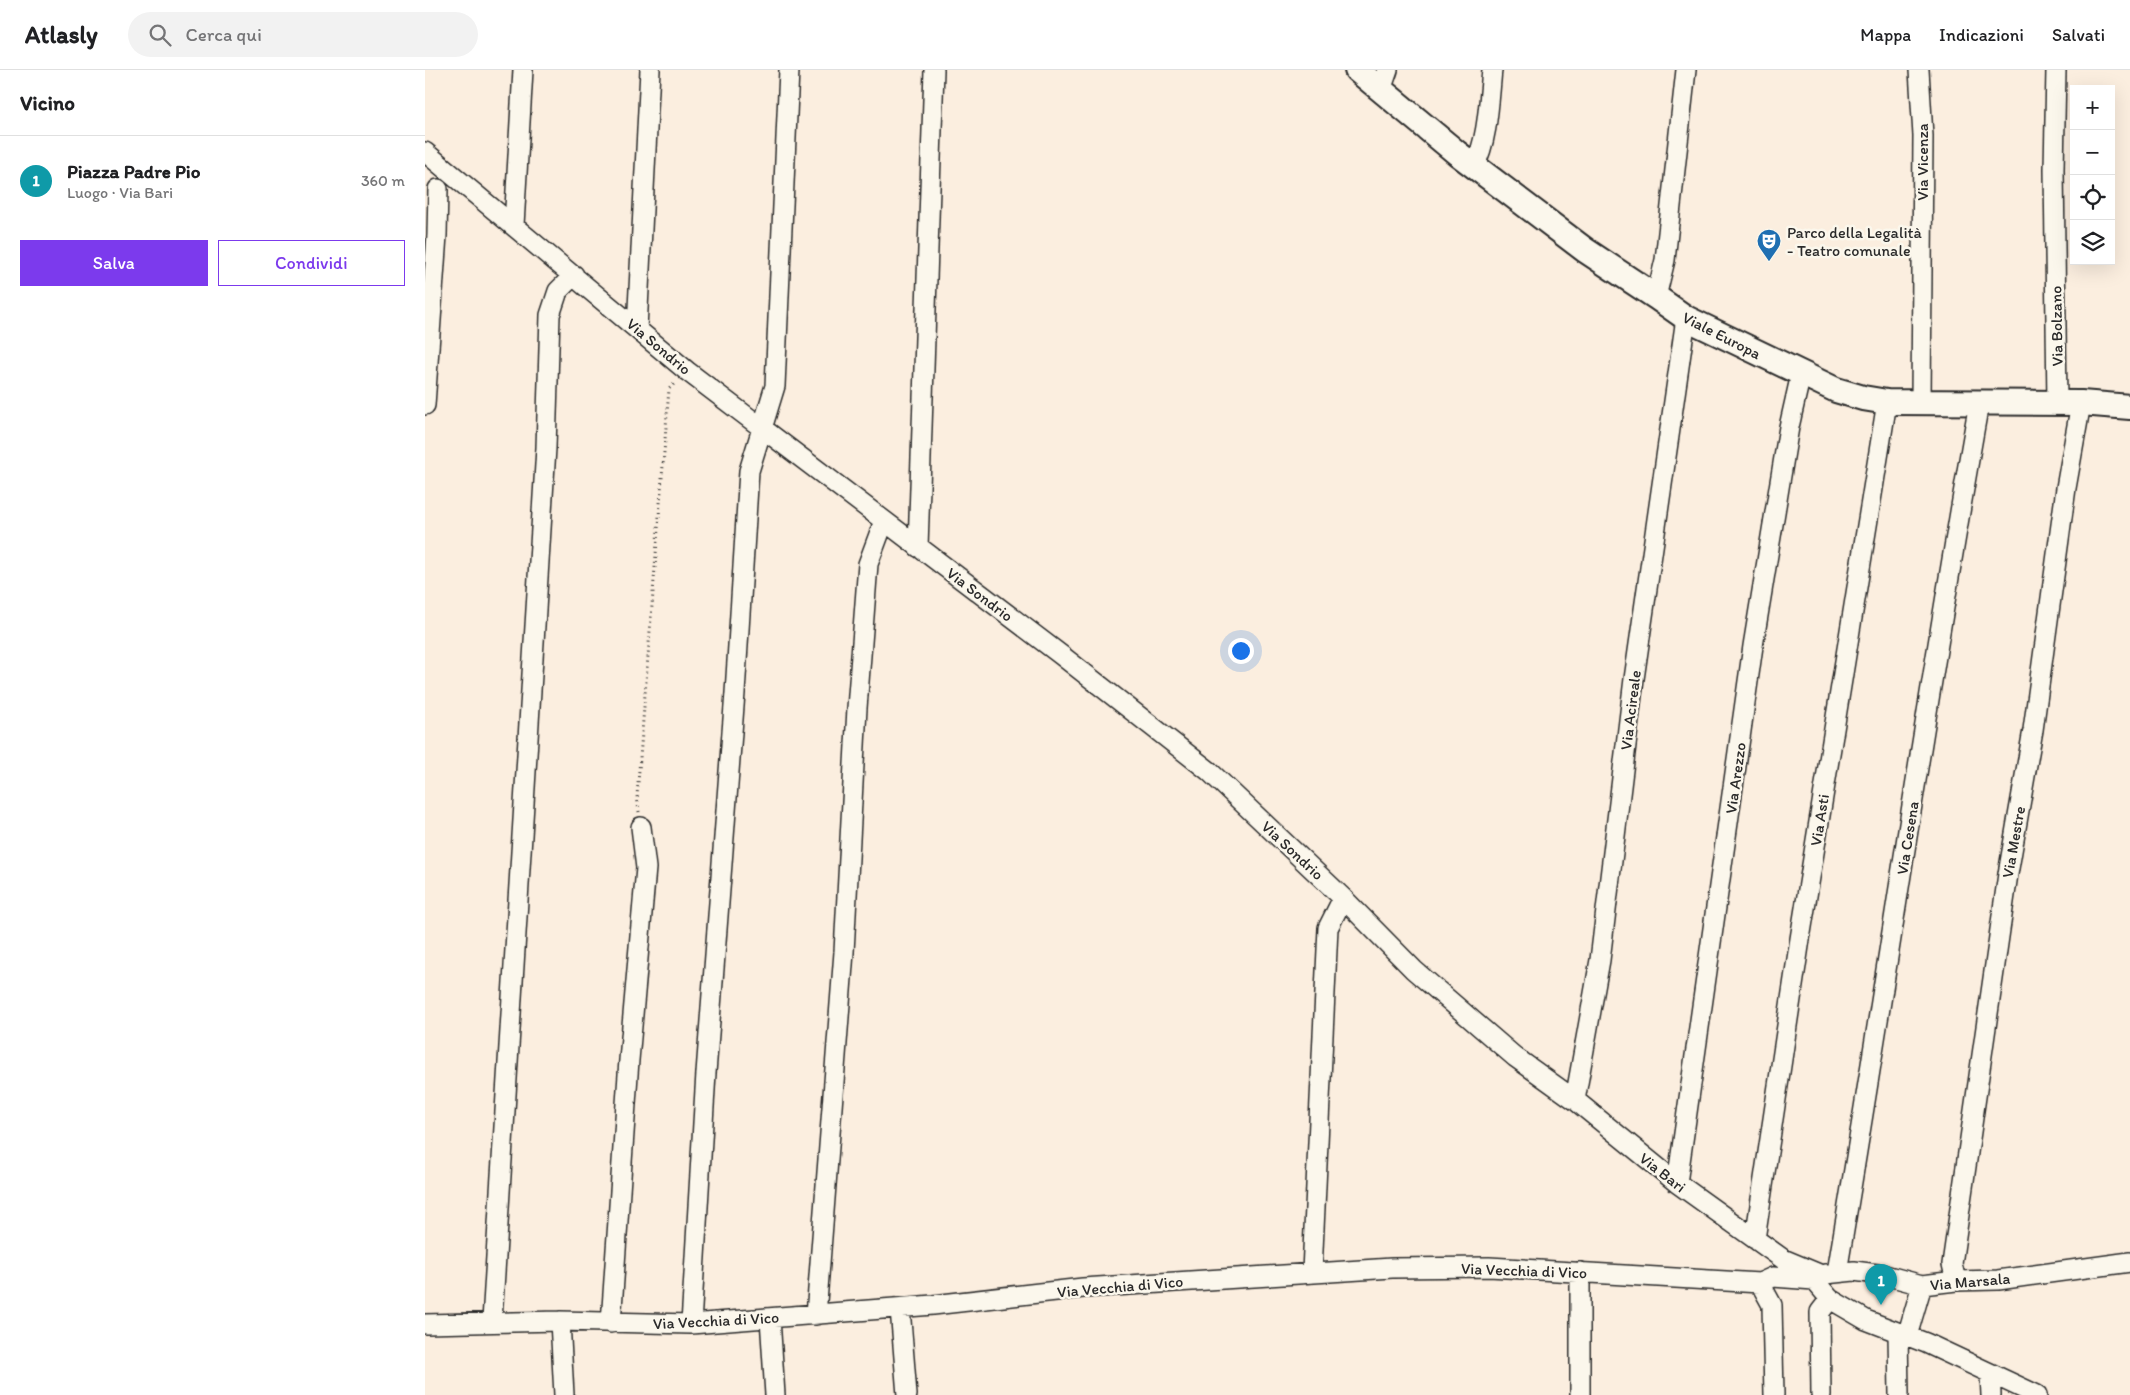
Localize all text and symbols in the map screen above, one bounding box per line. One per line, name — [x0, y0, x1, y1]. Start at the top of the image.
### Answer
search box — [128, 12, 478, 57]
text: Atlasly — [25, 20, 98, 49]
icon: search — [146, 21, 174, 49]
text: Cerca qui — [186, 23, 262, 46]
text: Mappa — [1860, 24, 1911, 46]
text: Indicazioni — [1939, 24, 2024, 46]
text: Salvati — [2052, 24, 2105, 46]
map controls — [2070, 85, 2115, 265]
button: + — [2070, 85, 2115, 130]
text: Vicino — [20, 90, 75, 115]
street label: Via Vicenza — [1913, 123, 1932, 201]
button: − — [2070, 130, 2115, 175]
text: Piazza Padre Pio — [67, 160, 200, 183]
text: 1 — [32, 171, 40, 190]
text: 360 m — [361, 171, 405, 190]
button: locate — [2070, 175, 2115, 220]
text: Luogo · Via Bari — [67, 183, 173, 202]
button: layers — [2070, 220, 2115, 265]
place label: Parco della Legalità - Teatro comunale — [1787, 223, 1923, 260]
theatre icon: Parco della Legalità - Teatro comunale — [1756, 228, 1782, 262]
button: Salva — [20, 240, 208, 286]
button: Condividi — [218, 240, 405, 286]
street label: Via Bolzano — [2046, 286, 2067, 366]
street label: Viale Europa — [1679, 308, 1765, 364]
street label: Via Sondrio — [623, 314, 695, 379]
street label: Via Sondrio — [943, 563, 1017, 626]
your location — [1228, 638, 1254, 664]
street label: Via Acireale — [1616, 669, 1645, 751]
street label: Via Arezzo — [1721, 741, 1750, 815]
street label: Via Asti — [1806, 793, 1833, 847]
street label: Via Cesena — [1892, 800, 1923, 876]
street label: Via Mestre — [1998, 805, 2029, 880]
street label: Via Sondrio — [1258, 817, 1328, 884]
street label: Via Bari — [1636, 1148, 1690, 1196]
street label: Via Vecchia di Vico — [1460, 1259, 1587, 1282]
pin: 1 — [1865, 1264, 1897, 1305]
street label: Via Marsala — [1929, 1269, 2011, 1294]
street label: Via Vecchia di Vico — [1056, 1272, 1184, 1301]
street label: Via Vecchia di Vico — [652, 1308, 780, 1333]

